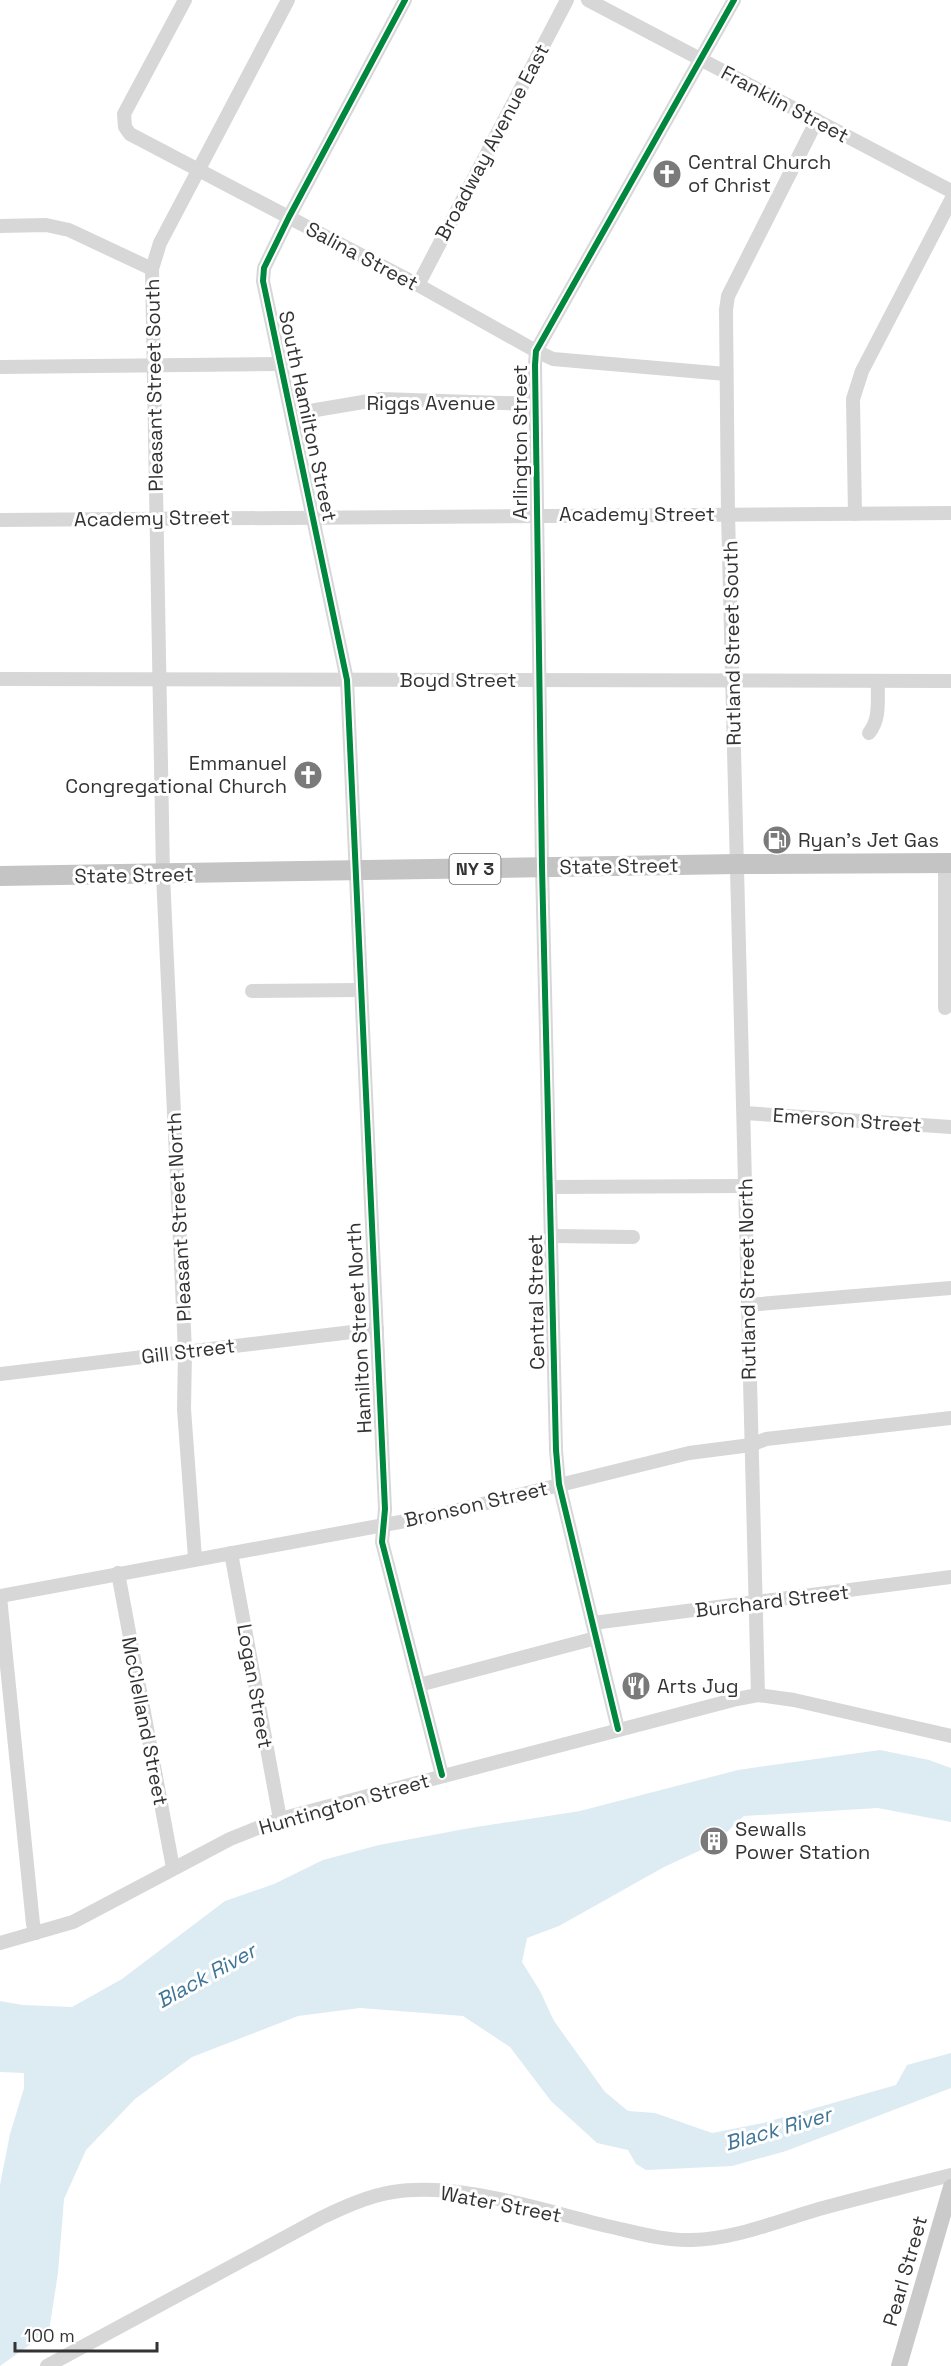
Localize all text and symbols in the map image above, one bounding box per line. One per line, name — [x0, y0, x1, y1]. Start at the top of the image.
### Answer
street label: Broadway Avenue East — [429, 39, 555, 245]
street label: Franklin Street — [717, 59, 853, 149]
place label: Central Church of Christ — [688, 149, 831, 198]
church icon: Central Church of Christ — [651, 158, 683, 190]
street label: Salina Street — [301, 216, 423, 296]
street label: Pleasant Street South — [139, 278, 169, 492]
street label: South Hamilton Street — [273, 308, 343, 524]
street label: Arlington Street — [507, 365, 533, 519]
street label: Riggs Avenue — [366, 390, 496, 416]
street label: Academy Street — [559, 501, 715, 527]
street label: Academy Street — [74, 504, 230, 532]
street label: Rutland Street South — [717, 540, 747, 746]
street label: Boyd Street — [400, 667, 516, 693]
place label: Emmanuel Congregational Church — [65, 750, 287, 799]
church icon: Emmanuel Congregational Church — [292, 759, 324, 791]
fuel station icon: Ryan's Jet Gas — [761, 824, 793, 856]
place label: Ryan's Jet Gas — [798, 827, 939, 853]
street label: State Street — [559, 852, 679, 880]
road number: NY 3 — [450, 854, 500, 884]
street label: State Street — [74, 861, 194, 889]
street label: Emerson Street — [772, 1102, 922, 1138]
street label: Pleasant Street North — [161, 1112, 197, 1322]
street label: Rutland Street North — [732, 1178, 762, 1380]
street label: Hamilton Street North — [340, 1222, 378, 1434]
street label: Central Street — [522, 1234, 550, 1370]
street label: Gill Street — [140, 1332, 236, 1370]
street label: Bronson Street — [402, 1475, 550, 1533]
street label: Burchard Street — [694, 1579, 850, 1623]
street label: Logan Street — [231, 1622, 279, 1750]
street label: McClelland Street — [116, 1634, 174, 1808]
restaurant icon: Arts Jug — [620, 1670, 652, 1702]
place label: Arts Jug — [657, 1673, 738, 1699]
street label: Huntington Street — [256, 1767, 432, 1841]
place label: Sewalls Power Station — [735, 1816, 870, 1865]
building icon: Sewalls Power Station — [698, 1825, 730, 1857]
water label: Black River — [151, 1936, 262, 2014]
water label: Black River — [721, 2100, 836, 2157]
street label: Water Street — [438, 2180, 564, 2228]
street label: Pearl Street — [877, 2213, 933, 2329]
scale bar — [15, 2315, 158, 2353]
text: 100 m — [24, 2324, 75, 2347]

